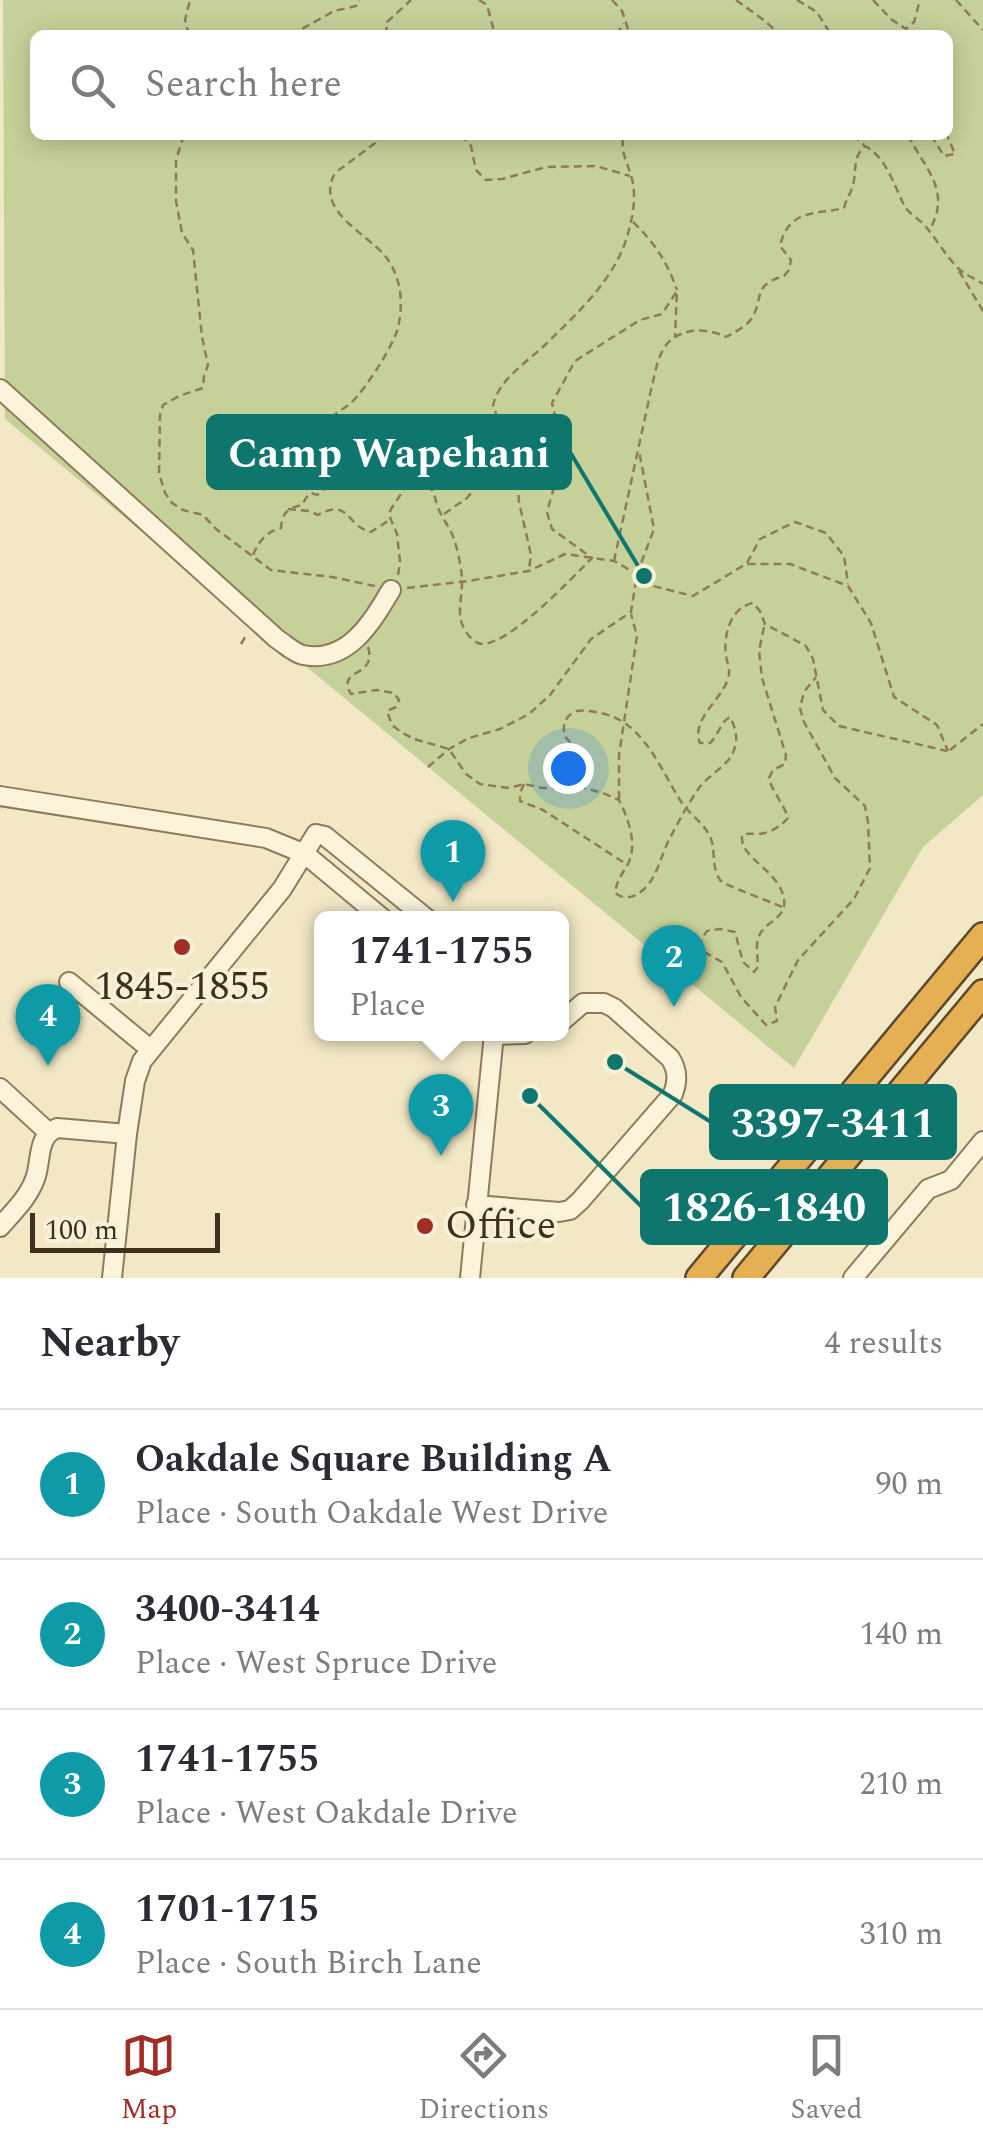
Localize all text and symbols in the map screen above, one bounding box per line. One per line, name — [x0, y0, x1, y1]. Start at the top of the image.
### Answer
search box — [30, 30, 953, 140]
text: Search here — [145, 56, 342, 114]
icon: search — [65, 58, 120, 113]
callout: Camp Wapehani — [208, 416, 570, 488]
text: Camp Wapehani — [228, 423, 550, 486]
your location — [543, 743, 594, 794]
pin: 1 — [420, 820, 486, 902]
popup — [314, 911, 569, 1041]
text: 1741-1755 — [349, 923, 534, 981]
pin: 2 — [642, 924, 706, 1007]
marker: 1845-1855 — [171, 936, 193, 958]
place label: 1845-1855 — [95, 957, 270, 1018]
text: Place — [349, 981, 426, 1030]
pin: 4 — [15, 984, 80, 1066]
pin: 3 — [408, 1074, 474, 1156]
callout: 3397-3411 — [711, 1086, 955, 1158]
text: 3397-3411 — [731, 1093, 935, 1156]
callout: 1826-1840 — [642, 1171, 886, 1243]
text: 1826-1840 — [662, 1177, 866, 1240]
place label: Office — [445, 1196, 556, 1257]
scale bar — [30, 1208, 220, 1252]
text: 100 m — [45, 1209, 118, 1252]
marker: Office — [414, 1215, 436, 1237]
text: Nearby — [40, 1312, 179, 1375]
text: 4 results — [824, 1319, 943, 1368]
text: Oakdale Square Building A — [135, 1431, 612, 1489]
text: 1 — [64, 1460, 81, 1509]
text: 90 m — [875, 1460, 943, 1509]
text: Place · South Oakdale West Drive — [135, 1489, 608, 1538]
text: 3400-3414 — [135, 1581, 320, 1639]
text: 2 — [64, 1610, 81, 1659]
text: 140 m — [859, 1610, 943, 1659]
text: Place · West Spruce Drive — [135, 1639, 497, 1688]
text: 1741-1755 — [135, 1731, 320, 1789]
text: 3 — [64, 1760, 81, 1809]
text: 210 m — [859, 1760, 943, 1809]
text: Place · West Oakdale Drive — [135, 1789, 518, 1838]
text: 1701-1715 — [135, 1881, 320, 1939]
text: 4 — [64, 1910, 81, 1959]
text: 310 m — [859, 1910, 943, 1959]
text: Place · South Birch Lane — [135, 1939, 482, 1988]
tab: Map — [121, 2028, 177, 2131]
tab: Directions — [418, 2028, 549, 2131]
tab: Saved — [791, 2028, 862, 2131]

